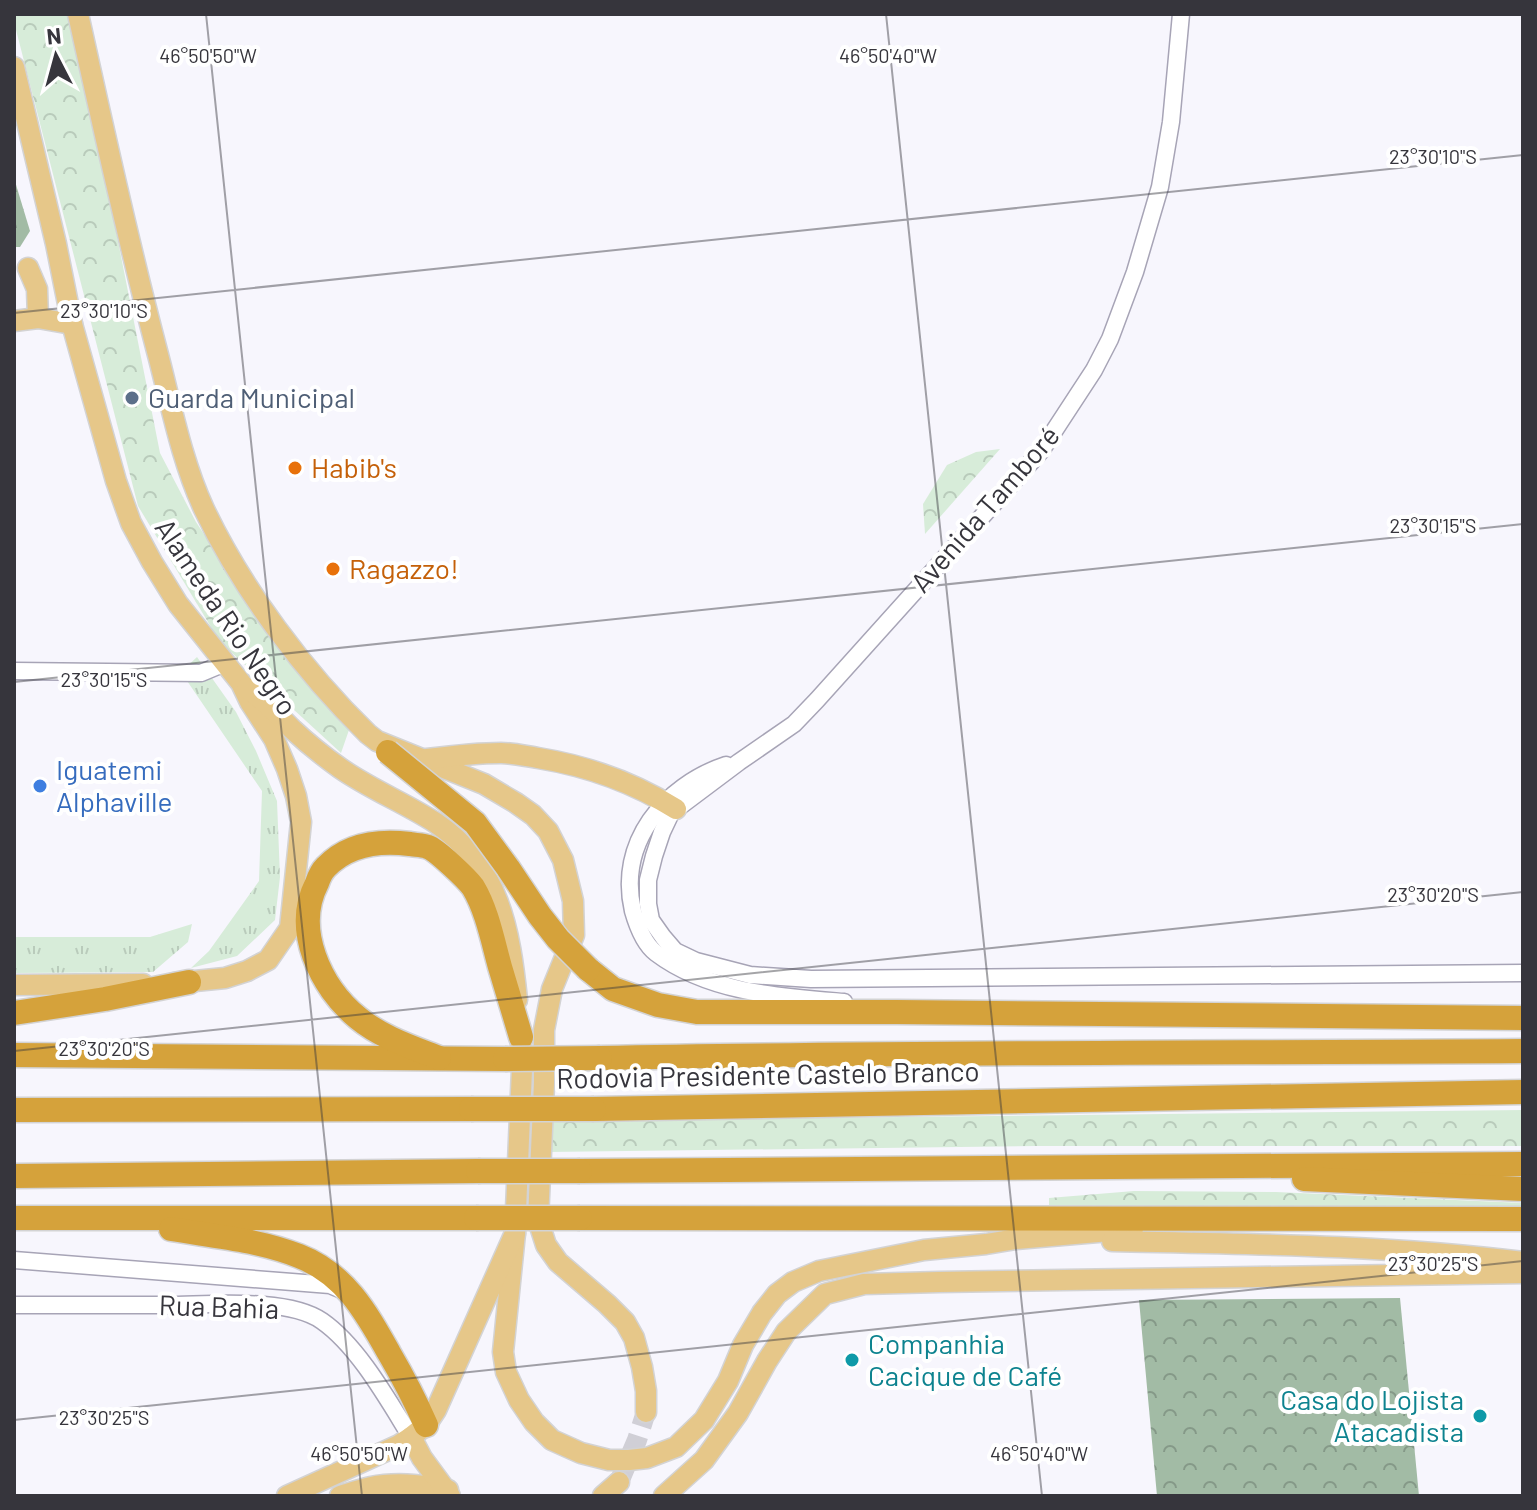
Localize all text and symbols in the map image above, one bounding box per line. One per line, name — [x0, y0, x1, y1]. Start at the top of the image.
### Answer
north arrow — [16, 16, 96, 96]
text: N — [45, 21, 62, 49]
text: 46°50'50"W — [159, 43, 257, 67]
text: 46°50'40"W — [839, 43, 937, 67]
text: 23°30'10"S — [1389, 144, 1477, 168]
text: 23°30'10"S — [60, 298, 148, 322]
place label: Guarda Municipal — [148, 380, 355, 414]
marker: Guarda Municipal — [123, 389, 141, 407]
street label: Avenida Tamboré — [903, 418, 1066, 599]
place label: Habib's — [311, 450, 397, 484]
marker: Habib's — [286, 459, 304, 477]
street label: Alameda Rio Negro — [148, 512, 305, 721]
text: 23°30'15"S — [1390, 513, 1476, 537]
place label: Ragazzo! — [349, 551, 459, 585]
marker: Ragazzo! — [324, 560, 342, 578]
text: 23°30'15"S — [61, 667, 147, 691]
place label: Iguatemi Alphaville — [56, 752, 172, 818]
marker: Iguatemi Alphaville — [31, 777, 49, 795]
text: 23°30'20"S — [1387, 882, 1479, 906]
text: 23°30'20"S — [58, 1036, 150, 1060]
street label: Rodovia Presidente Castelo Branco — [556, 1053, 980, 1095]
text: 23°30'25"S — [1388, 1251, 1478, 1275]
street label: Rua Bahia — [158, 1287, 280, 1325]
place label: Companhia Cacique de Café — [868, 1326, 1062, 1392]
marker: Companhia Cacique de Café — [843, 1351, 861, 1369]
place label: Casa do Lojista Atacadista — [1280, 1382, 1464, 1448]
text: 23°30'25"S — [59, 1405, 149, 1429]
marker: Casa do Lojista Atacadista — [1471, 1407, 1489, 1425]
text: 46°50'50"W — [310, 1441, 408, 1465]
text: 46°50'40"W — [990, 1441, 1088, 1465]

